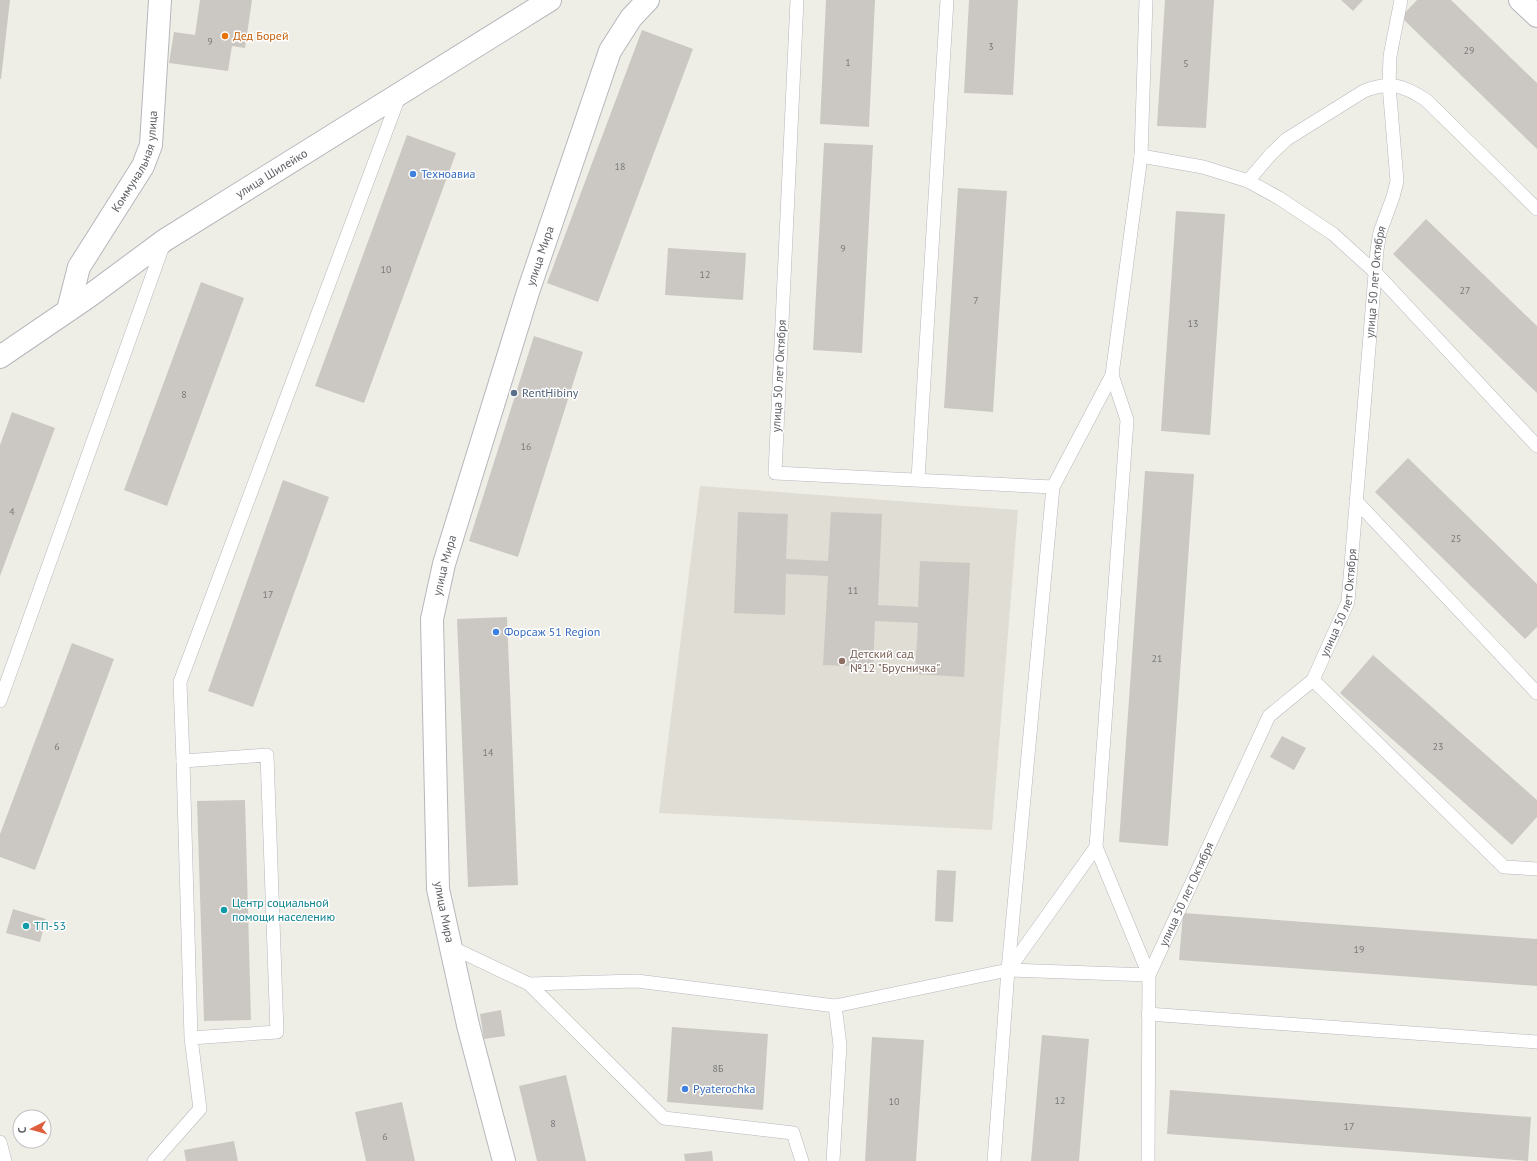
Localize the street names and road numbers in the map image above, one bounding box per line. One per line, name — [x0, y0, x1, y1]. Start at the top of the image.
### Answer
street label: Коммунальная улица — [108, 110, 160, 215]
street label: улица Шилейко — [233, 145, 310, 201]
street label: улица 50 лет Октября — [1362, 223, 1389, 339]
street label: улица Мира — [523, 224, 557, 288]
street label: улица 50 лет Октября — [768, 319, 789, 433]
street label: улица Мира — [429, 533, 460, 597]
street label: улица 50 лет Октября — [1316, 548, 1359, 659]
street label: улица 50 лет Октября — [1155, 840, 1217, 948]
street label: улица Мира — [431, 880, 458, 944]

